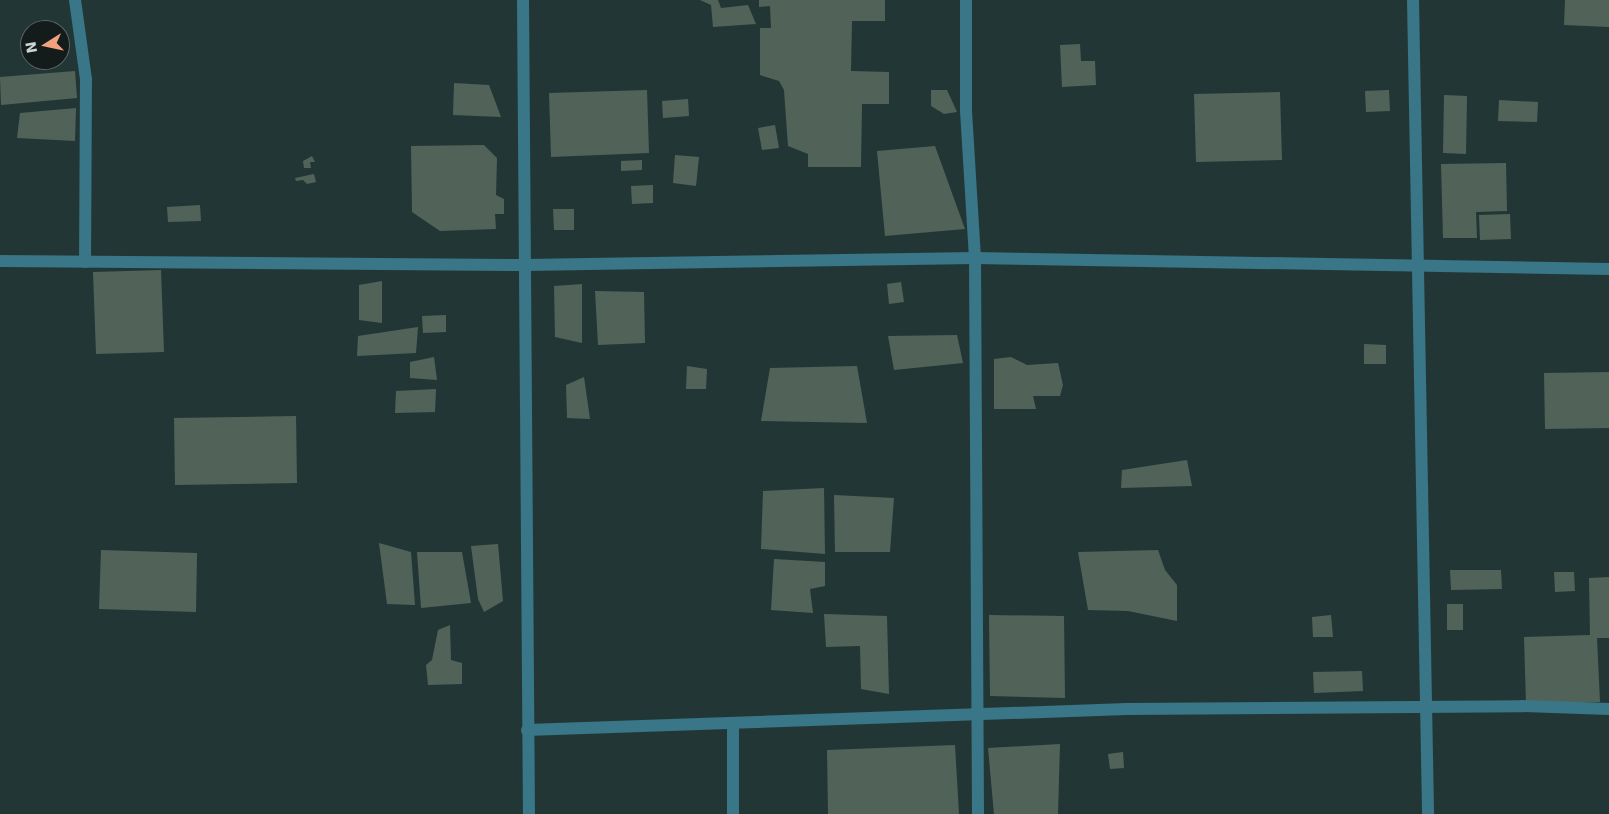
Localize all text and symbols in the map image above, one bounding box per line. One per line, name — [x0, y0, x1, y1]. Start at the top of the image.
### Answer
north arrow — [20, 20, 70, 70]
text: N — [22, 40, 40, 55]

